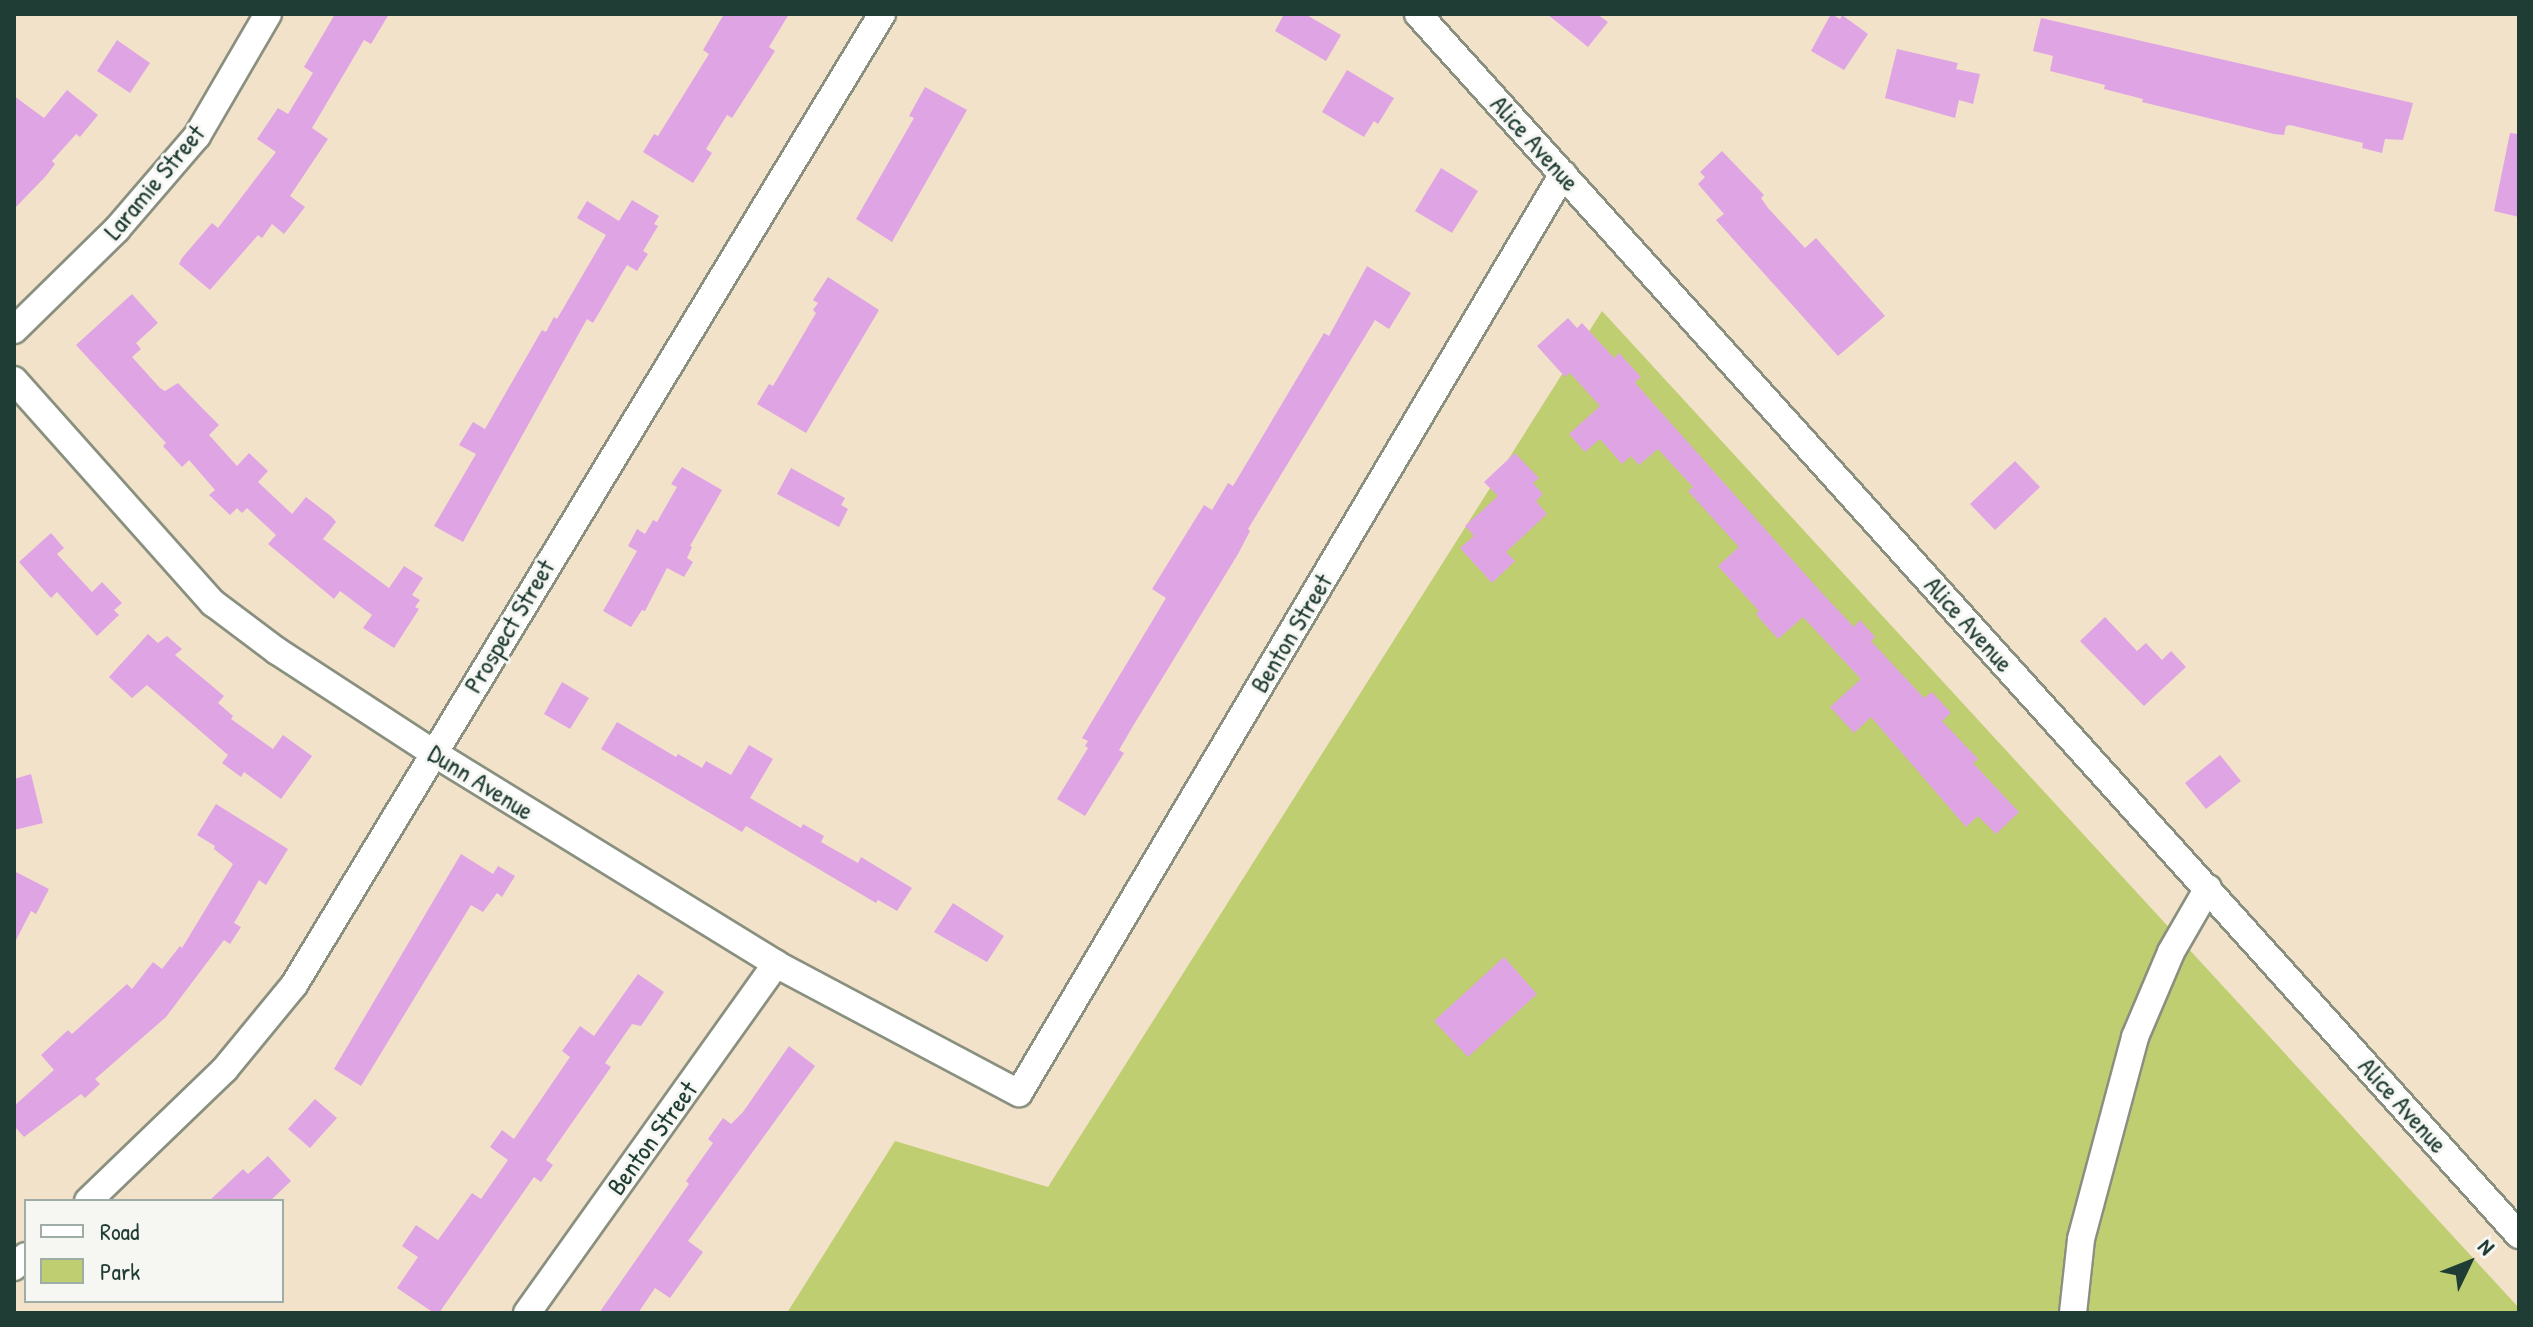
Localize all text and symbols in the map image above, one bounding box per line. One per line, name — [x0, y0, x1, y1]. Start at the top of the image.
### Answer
street label: Alice Avenue — [1484, 89, 1586, 197]
street label: Laramie Street — [97, 118, 211, 246]
street label: Prospect Street — [457, 554, 561, 698]
street label: Benton Street — [1243, 568, 1339, 698]
street label: Alice Avenue — [1918, 570, 2020, 678]
street label: Dunn Avenue — [423, 737, 539, 827]
street label: Alice Avenue — [2352, 1051, 2454, 1159]
street label: Benton Street — [600, 1075, 704, 1201]
legend — [24, 1199, 284, 1303]
text: Road — [100, 1215, 139, 1247]
north arrow — [2429, 1223, 2509, 1303]
text: N — [2472, 1232, 2502, 1261]
text: Park — [100, 1255, 140, 1287]

